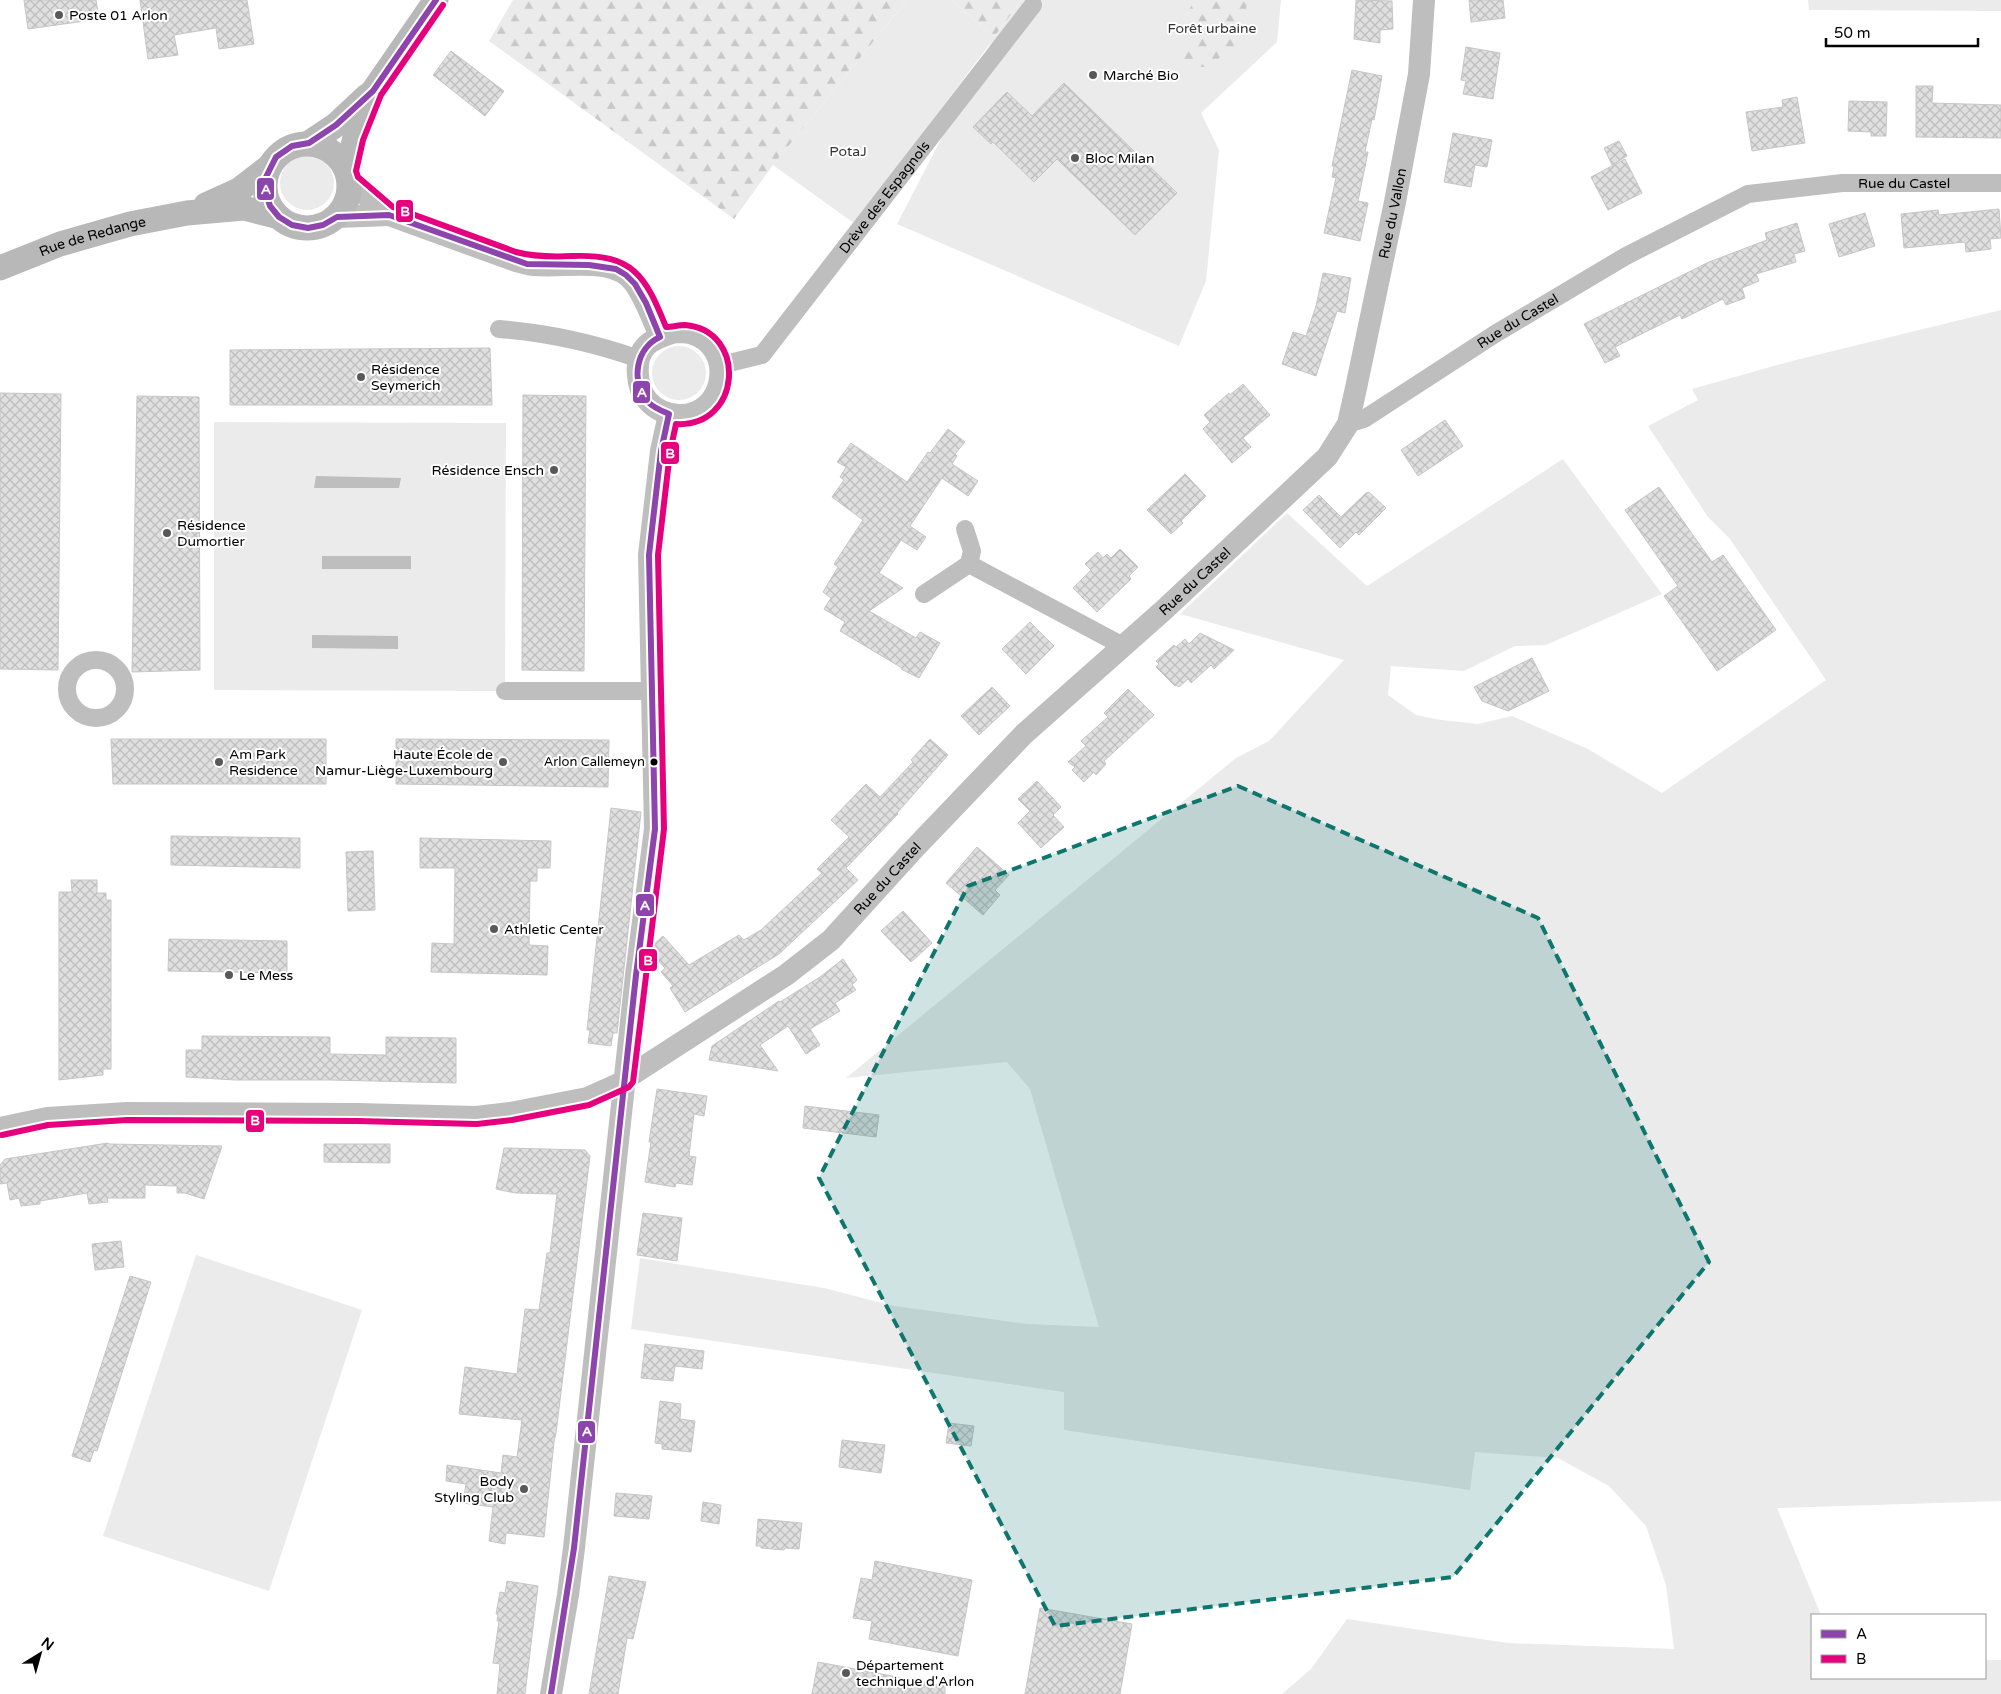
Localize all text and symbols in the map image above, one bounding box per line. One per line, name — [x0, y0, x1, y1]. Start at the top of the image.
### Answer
place label: Poste 01 Arlon — [69, 7, 168, 24]
marker: Poste 01 Arlon — [53, 9, 65, 21]
scale bar — [1826, 15, 1978, 47]
park label: Forêt urbaine — [1167, 20, 1257, 37]
text: 50 m — [1834, 24, 1871, 42]
place label: Marché Bio — [1103, 67, 1179, 84]
marker: Marché Bio — [1087, 69, 1099, 81]
street label: Drève des Espagnols — [835, 137, 933, 257]
park label: PotaJ — [829, 143, 867, 160]
place label: Bloc Milan — [1085, 150, 1154, 167]
marker: Bloc Milan — [1069, 152, 1081, 164]
street label: Rue du Vallon — [1375, 167, 1410, 260]
street label: Rue du Castel — [1858, 175, 1950, 192]
line badge: A — [256, 177, 275, 201]
text: A — [261, 181, 272, 198]
line badge: B — [395, 199, 414, 223]
text: B — [400, 203, 410, 220]
street label: Rue de Redange — [37, 213, 147, 260]
street label: Rue du Castel — [1474, 290, 1561, 352]
place label: Résidence Seymerich — [371, 361, 441, 394]
marker: Résidence Seymerich — [355, 371, 367, 383]
line badge: A — [632, 380, 651, 404]
text: A — [637, 384, 648, 401]
line badge: B — [660, 441, 680, 465]
text: B — [665, 445, 675, 462]
place label: Résidence Ensch — [432, 462, 544, 479]
marker: Résidence Ensch — [548, 464, 560, 476]
place label: Résidence Dumortier — [177, 517, 246, 550]
marker: Résidence Dumortier — [161, 527, 173, 539]
street label: Rue du Castel — [1155, 544, 1234, 619]
place label: Am Park Residence — [229, 746, 298, 779]
place label: Haute École de Namur-Liège-Luxembourg — [315, 746, 493, 779]
place label: Arlon Callemeyn — [544, 754, 645, 770]
marker: Am Park Residence — [213, 756, 225, 768]
marker: Haute École de Namur-Liège-Luxembourg — [497, 756, 509, 768]
marker: Arlon Callemeyn — [649, 757, 659, 767]
street label: Rue du Castel — [850, 839, 924, 918]
line badge: A — [635, 893, 655, 917]
text: A — [640, 897, 651, 914]
place label: Athletic Center — [504, 921, 604, 938]
marker: Athletic Center — [488, 923, 500, 935]
line badge: B — [638, 948, 658, 972]
text: B — [643, 952, 653, 969]
place label: Le Mess — [239, 967, 294, 984]
marker: Le Mess — [223, 969, 235, 981]
line badge: B — [245, 1109, 265, 1133]
text: B — [250, 1112, 260, 1129]
line badge: A — [577, 1420, 596, 1444]
text: A — [582, 1423, 593, 1440]
place label: Body Styling Club — [434, 1473, 514, 1506]
marker: Body Styling Club — [518, 1483, 530, 1495]
legend — [1811, 1614, 1986, 1679]
text: A — [1856, 1625, 1867, 1643]
north arrow — [15, 1629, 65, 1679]
text: N — [38, 1634, 57, 1654]
text: B — [1856, 1650, 1866, 1668]
place label: Département technique d'Arlon — [856, 1657, 974, 1690]
marker: Département technique d'Arlon — [840, 1667, 852, 1679]

